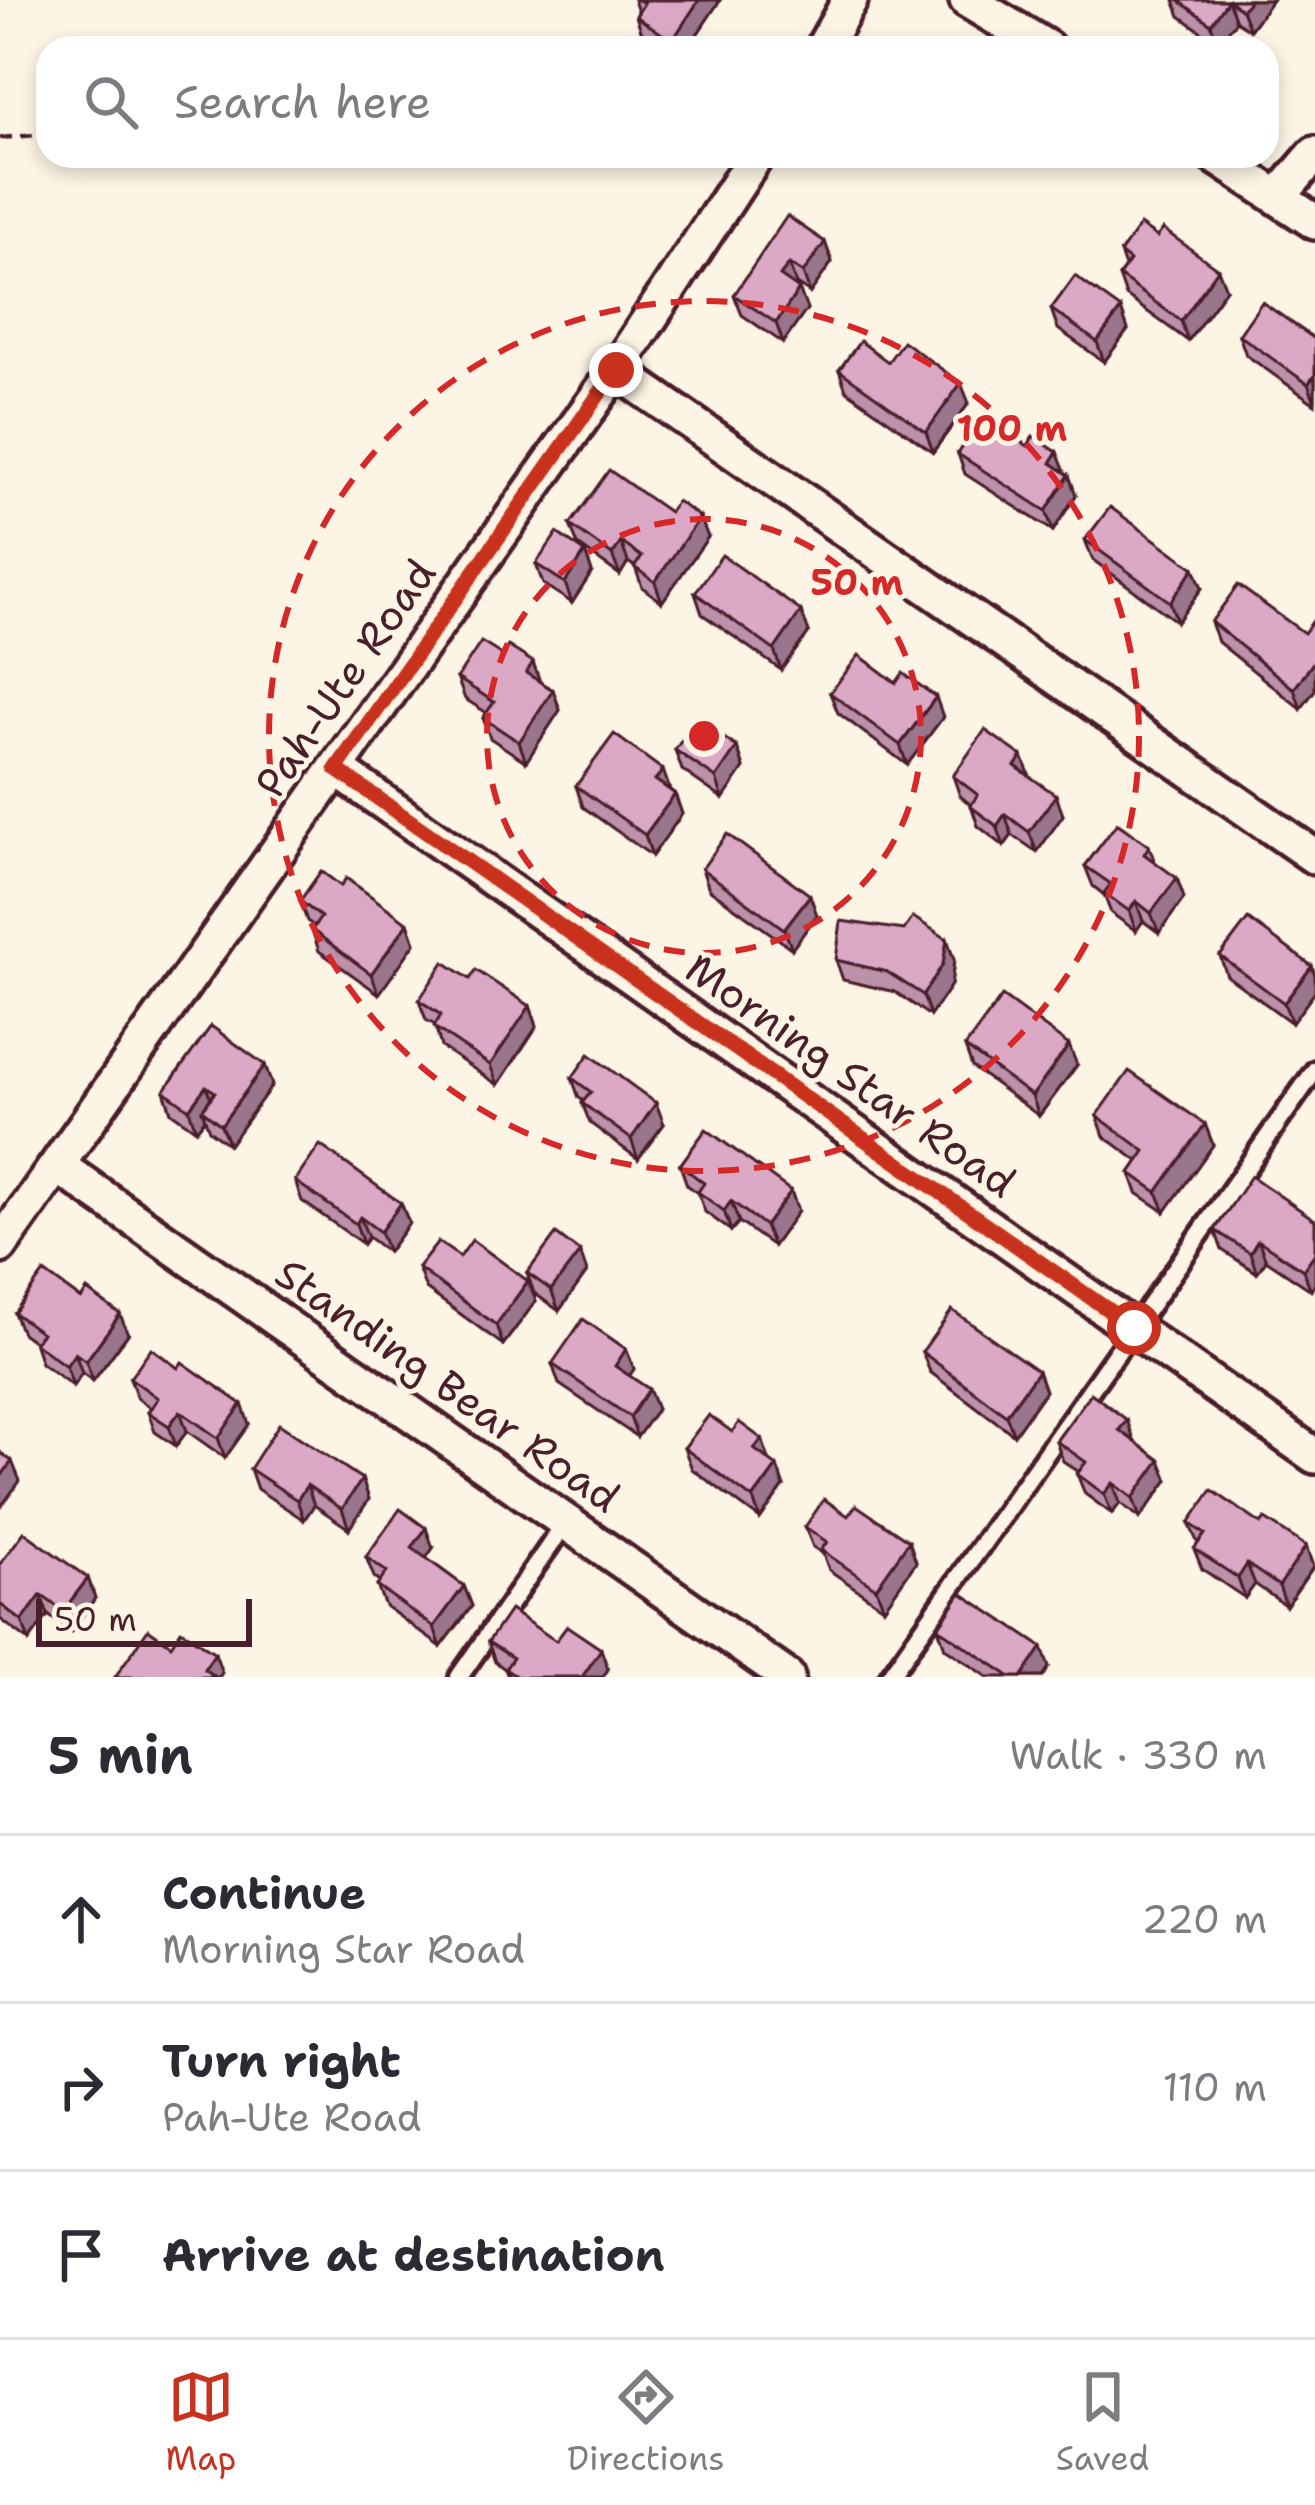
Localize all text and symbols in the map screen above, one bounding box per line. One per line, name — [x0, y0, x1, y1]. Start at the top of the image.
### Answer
search box — [36, 36, 1279, 168]
icon: search — [78, 69, 144, 135]
text: Search here — [174, 72, 431, 132]
route end — [589, 343, 643, 397]
text: 100 m — [957, 404, 1068, 453]
street label: Pah-Ute Road — [242, 548, 448, 808]
text: 50 m — [811, 558, 904, 607]
centre of rings — [683, 715, 725, 757]
street label: Morning Star Road — [675, 940, 1027, 1210]
street label: Standing Bear Road — [265, 1245, 631, 1525]
route start — [1107, 1301, 1161, 1355]
scale bar — [36, 1593, 252, 1646]
text: 50 m — [54, 1597, 137, 1642]
text: 5 min — [48, 1721, 193, 1789]
text: Walk · 330 m — [1009, 1729, 1267, 1781]
text: Continue — [162, 1863, 366, 1923]
icon: ahead — [48, 1886, 114, 1952]
text: 220 m — [1141, 1893, 1267, 1945]
text: Morning Star Road — [162, 1923, 525, 1975]
text: Turn right — [162, 2031, 401, 2091]
icon: right — [48, 2054, 114, 2120]
text: 110 m — [1163, 2061, 1267, 2113]
text: Pah-Ute Road — [162, 2091, 421, 2143]
icon: arrive — [48, 2222, 114, 2288]
text: Arrive at destination — [162, 2225, 665, 2285]
tab: Map — [166, 2364, 236, 2481]
tab: Directions — [567, 2364, 725, 2481]
tab: Saved — [1056, 2364, 1149, 2481]

